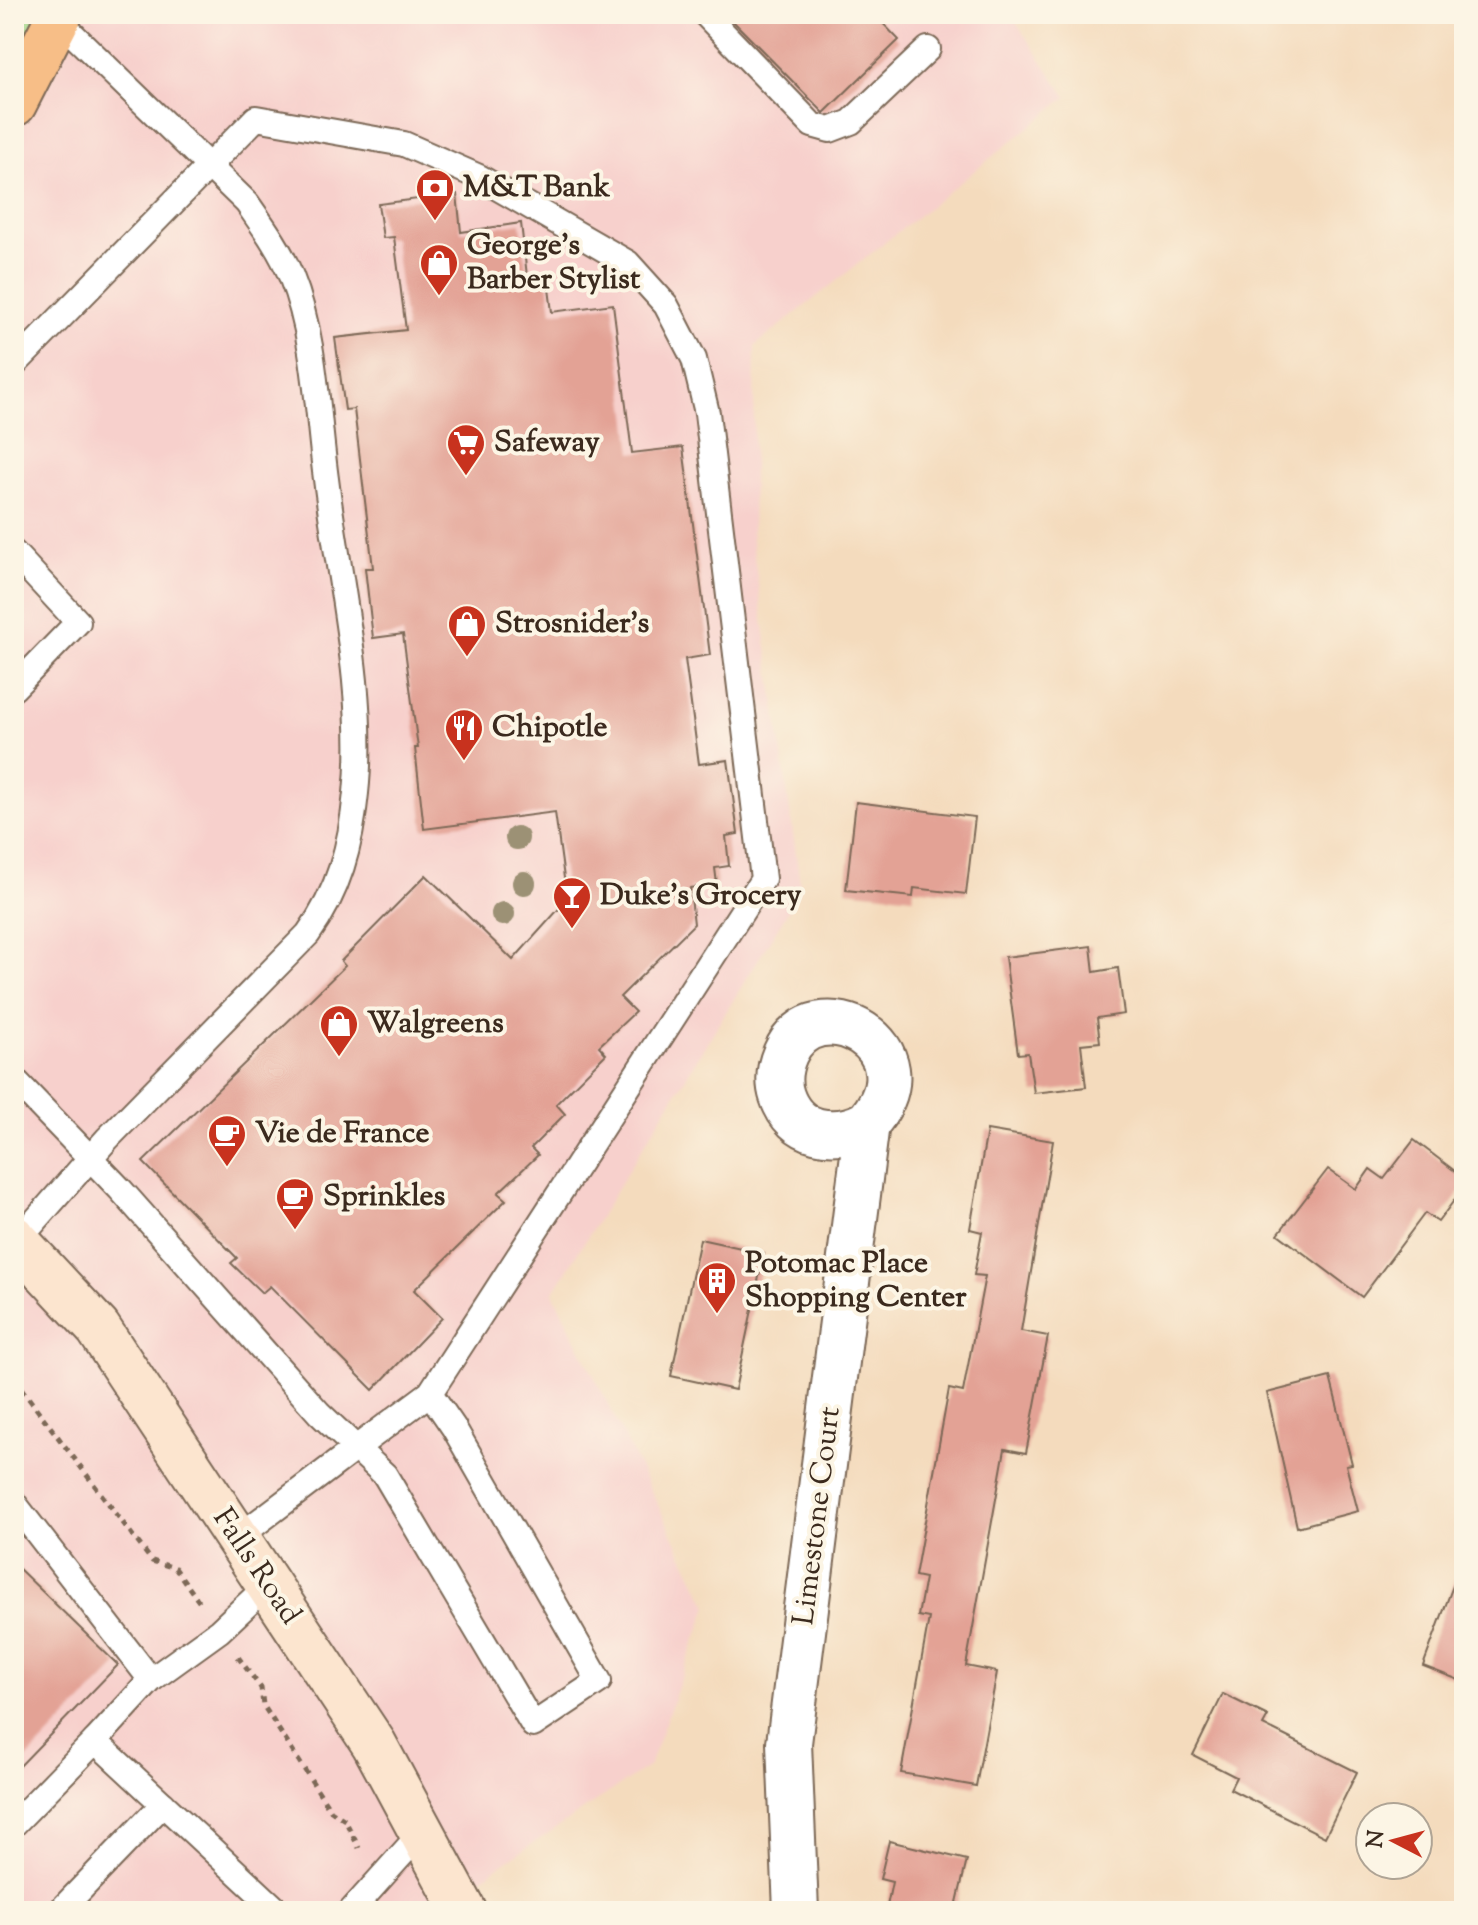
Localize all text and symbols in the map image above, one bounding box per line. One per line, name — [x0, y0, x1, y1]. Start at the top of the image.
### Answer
bank icon: M&T Bank — [414, 167, 456, 222]
place label: M&T Bank — [463, 167, 611, 210]
place label: George's Barber Stylist — [467, 225, 641, 302]
shop icon: George's Barber Stylist — [418, 242, 460, 297]
supermarket icon: Safeway — [445, 422, 487, 477]
place label: Safeway — [494, 422, 600, 465]
shop icon: Strosnider's — [446, 603, 488, 658]
place label: Strosnider's — [495, 603, 650, 646]
restaurant icon: Chipotle — [443, 707, 485, 762]
place label: Chipotle — [492, 707, 607, 750]
bar icon: Duke's Grocery — [551, 875, 593, 930]
place label: Duke's Grocery — [600, 875, 802, 918]
shop icon: Walgreens — [318, 1003, 360, 1058]
place label: Walgreens — [367, 1003, 504, 1046]
cafe icon: Vie de France — [206, 1113, 248, 1168]
place label: Vie de France — [255, 1113, 429, 1156]
cafe icon: Sprinkles — [274, 1176, 316, 1231]
place label: Sprinkles — [323, 1176, 445, 1219]
place label: Potomac Place Shopping Center — [745, 1243, 967, 1320]
building icon: Potomac Place Shopping Center — [696, 1260, 738, 1315]
street label: Limestone Court — [783, 1404, 853, 1628]
street label: Falls Road — [201, 1500, 311, 1634]
north arrow — [1354, 1801, 1434, 1881]
text: N — [1360, 1828, 1394, 1850]

